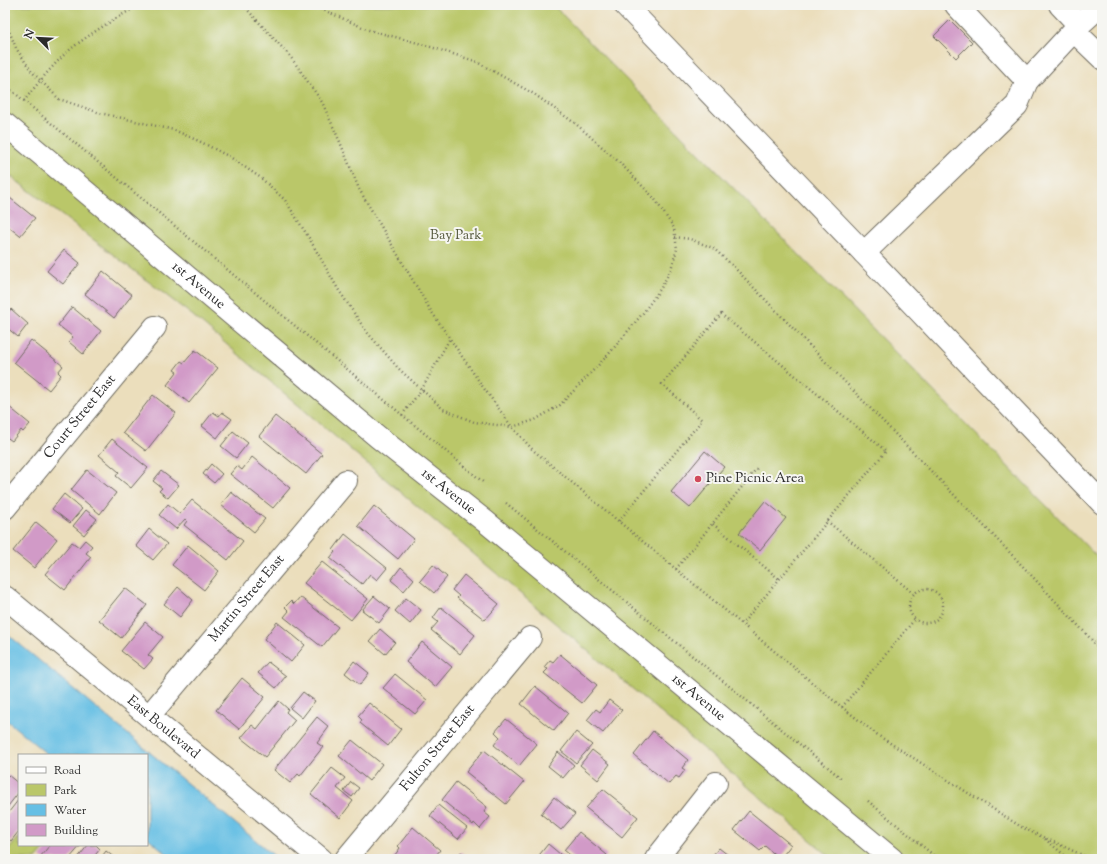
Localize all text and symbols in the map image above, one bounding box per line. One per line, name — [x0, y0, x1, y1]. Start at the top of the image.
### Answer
north arrow — [18, 18, 58, 58]
text: N — [20, 27, 39, 43]
park label: Bay Park — [430, 226, 482, 246]
street label: 1st Avenue — [167, 257, 229, 315]
street label: Court Street East — [39, 371, 121, 464]
street label: 1st Avenue — [416, 464, 480, 520]
place label: Pine Picnic Area — [706, 469, 805, 489]
marker: Pine Picnic Area — [693, 474, 703, 484]
street label: Martin Street East — [205, 550, 290, 647]
street label: 1st Avenue — [667, 670, 729, 726]
street label: East Boulevard — [122, 692, 204, 764]
street label: Fulton Street East — [396, 700, 480, 796]
legend — [18, 754, 148, 846]
text: Road — [54, 762, 81, 780]
text: Park — [54, 782, 77, 800]
text: Water — [54, 802, 87, 820]
text: Building — [54, 822, 98, 840]

